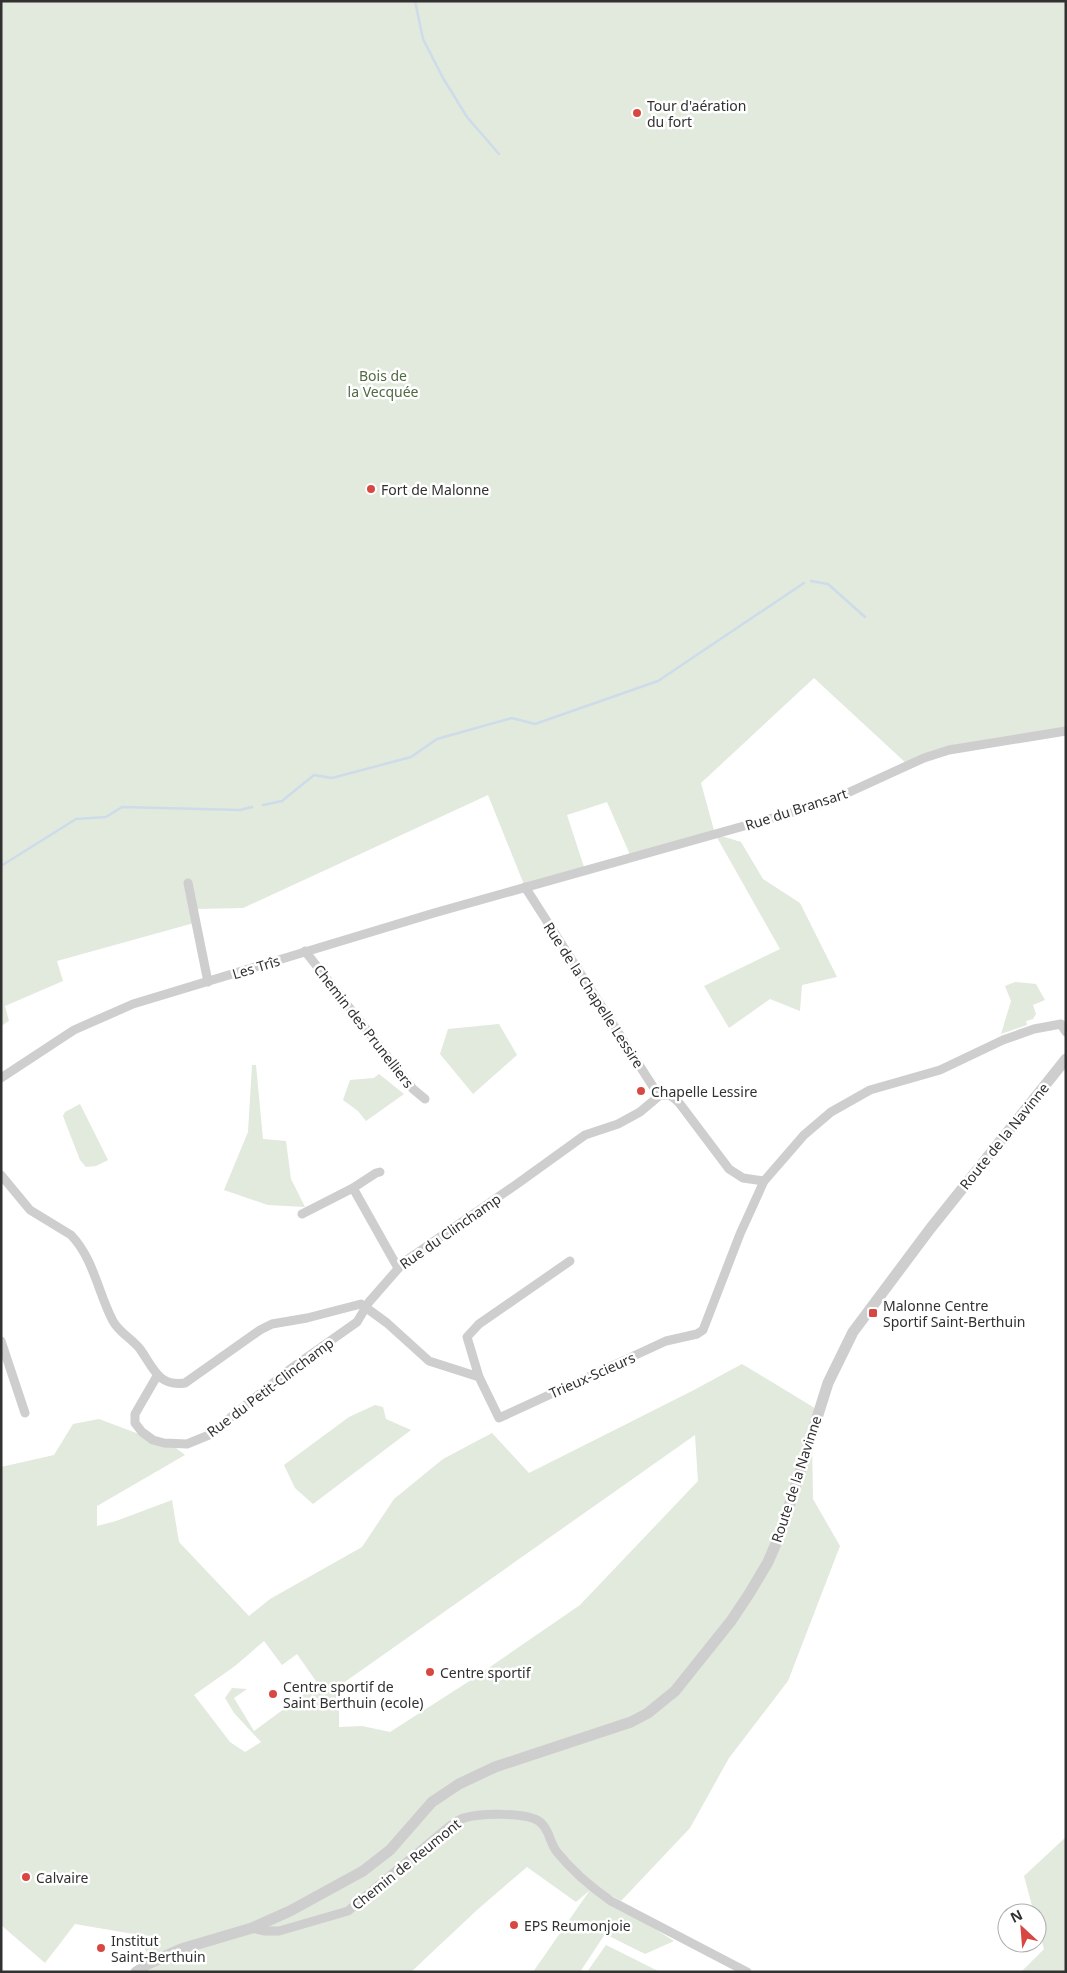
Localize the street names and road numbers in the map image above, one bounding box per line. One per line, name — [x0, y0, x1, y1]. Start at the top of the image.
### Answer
street label: Rue du Bransart — [743, 784, 849, 834]
street label: Rue de la Chapelle Lessire — [540, 918, 648, 1072]
street label: Les Trîs — [230, 951, 282, 983]
street label: Chemin des Prunelliers — [310, 960, 418, 1092]
street label: Route de la Navinne — [955, 1079, 1053, 1193]
street label: Rue du Clinchamp — [396, 1189, 504, 1273]
street label: Rue du Petit-Clinchamp — [203, 1333, 337, 1441]
street label: Trieux-Scieurs — [546, 1347, 638, 1402]
street label: Route de la Navinne — [767, 1413, 825, 1545]
street label: Chemin de Reumont — [348, 1814, 464, 1914]

